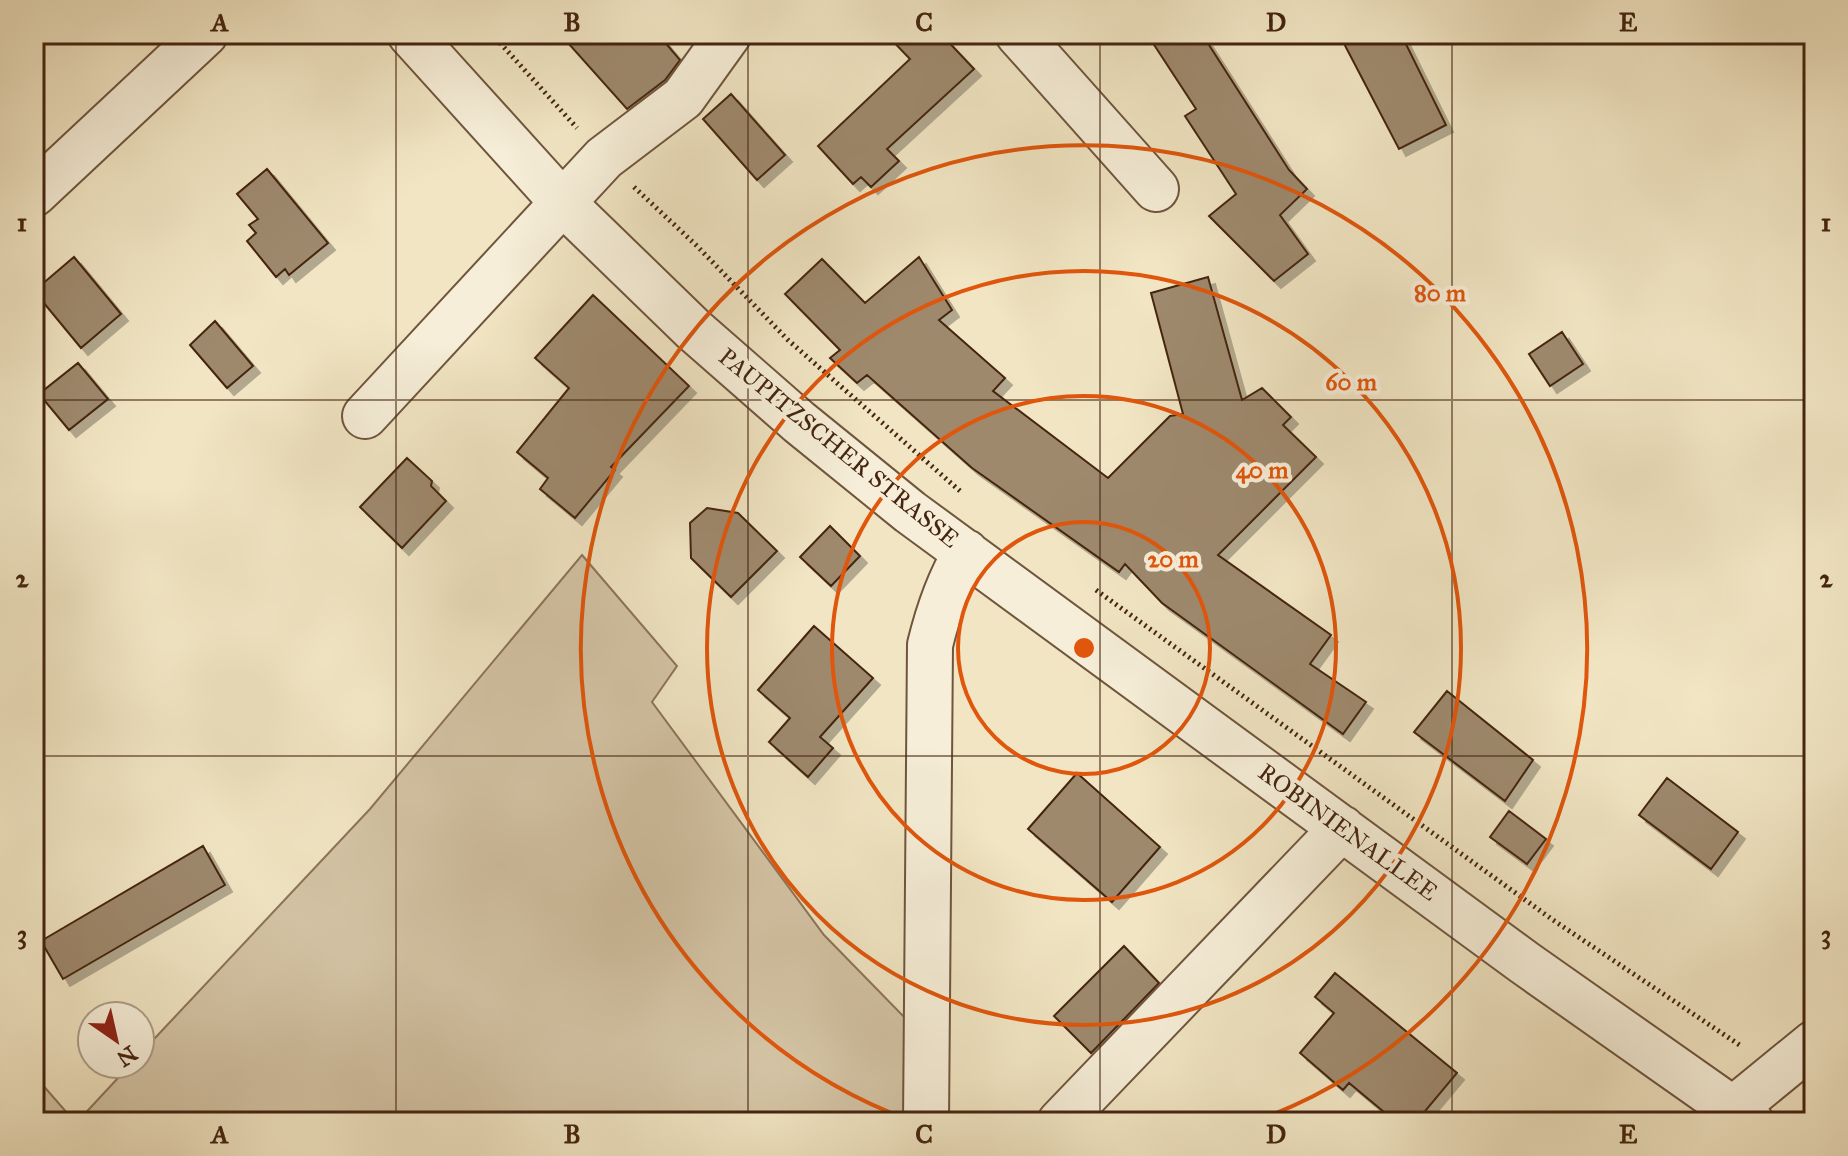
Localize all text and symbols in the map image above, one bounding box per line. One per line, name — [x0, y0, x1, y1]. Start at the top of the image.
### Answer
text: A — [209, 6, 229, 38]
text: B — [563, 6, 581, 38]
text: C — [915, 6, 933, 38]
text: D — [1266, 6, 1286, 38]
text: E — [1619, 6, 1638, 38]
text: 1 — [17, 206, 27, 238]
text: 1 — [1821, 206, 1831, 238]
text: 80 m — [1414, 278, 1467, 308]
street label: PAUPITZSCHER STRASSE — [713, 342, 965, 554]
text: 60 m — [1325, 367, 1378, 397]
text: 40 m — [1236, 455, 1289, 485]
text: 20 m — [1147, 544, 1199, 574]
text: 2 — [16, 562, 30, 594]
text: 2 — [1820, 562, 1834, 594]
centre of rings — [1070, 634, 1098, 662]
street label: ROBINIENALLEE — [1252, 757, 1444, 907]
text: 3 — [17, 918, 27, 950]
text: 3 — [1821, 918, 1831, 950]
north arrow — [76, 1000, 156, 1080]
text: N — [111, 1040, 142, 1073]
text: A — [209, 1118, 229, 1150]
text: B — [563, 1118, 581, 1150]
text: C — [915, 1118, 933, 1150]
text: D — [1266, 1118, 1286, 1150]
text: E — [1619, 1118, 1638, 1150]

